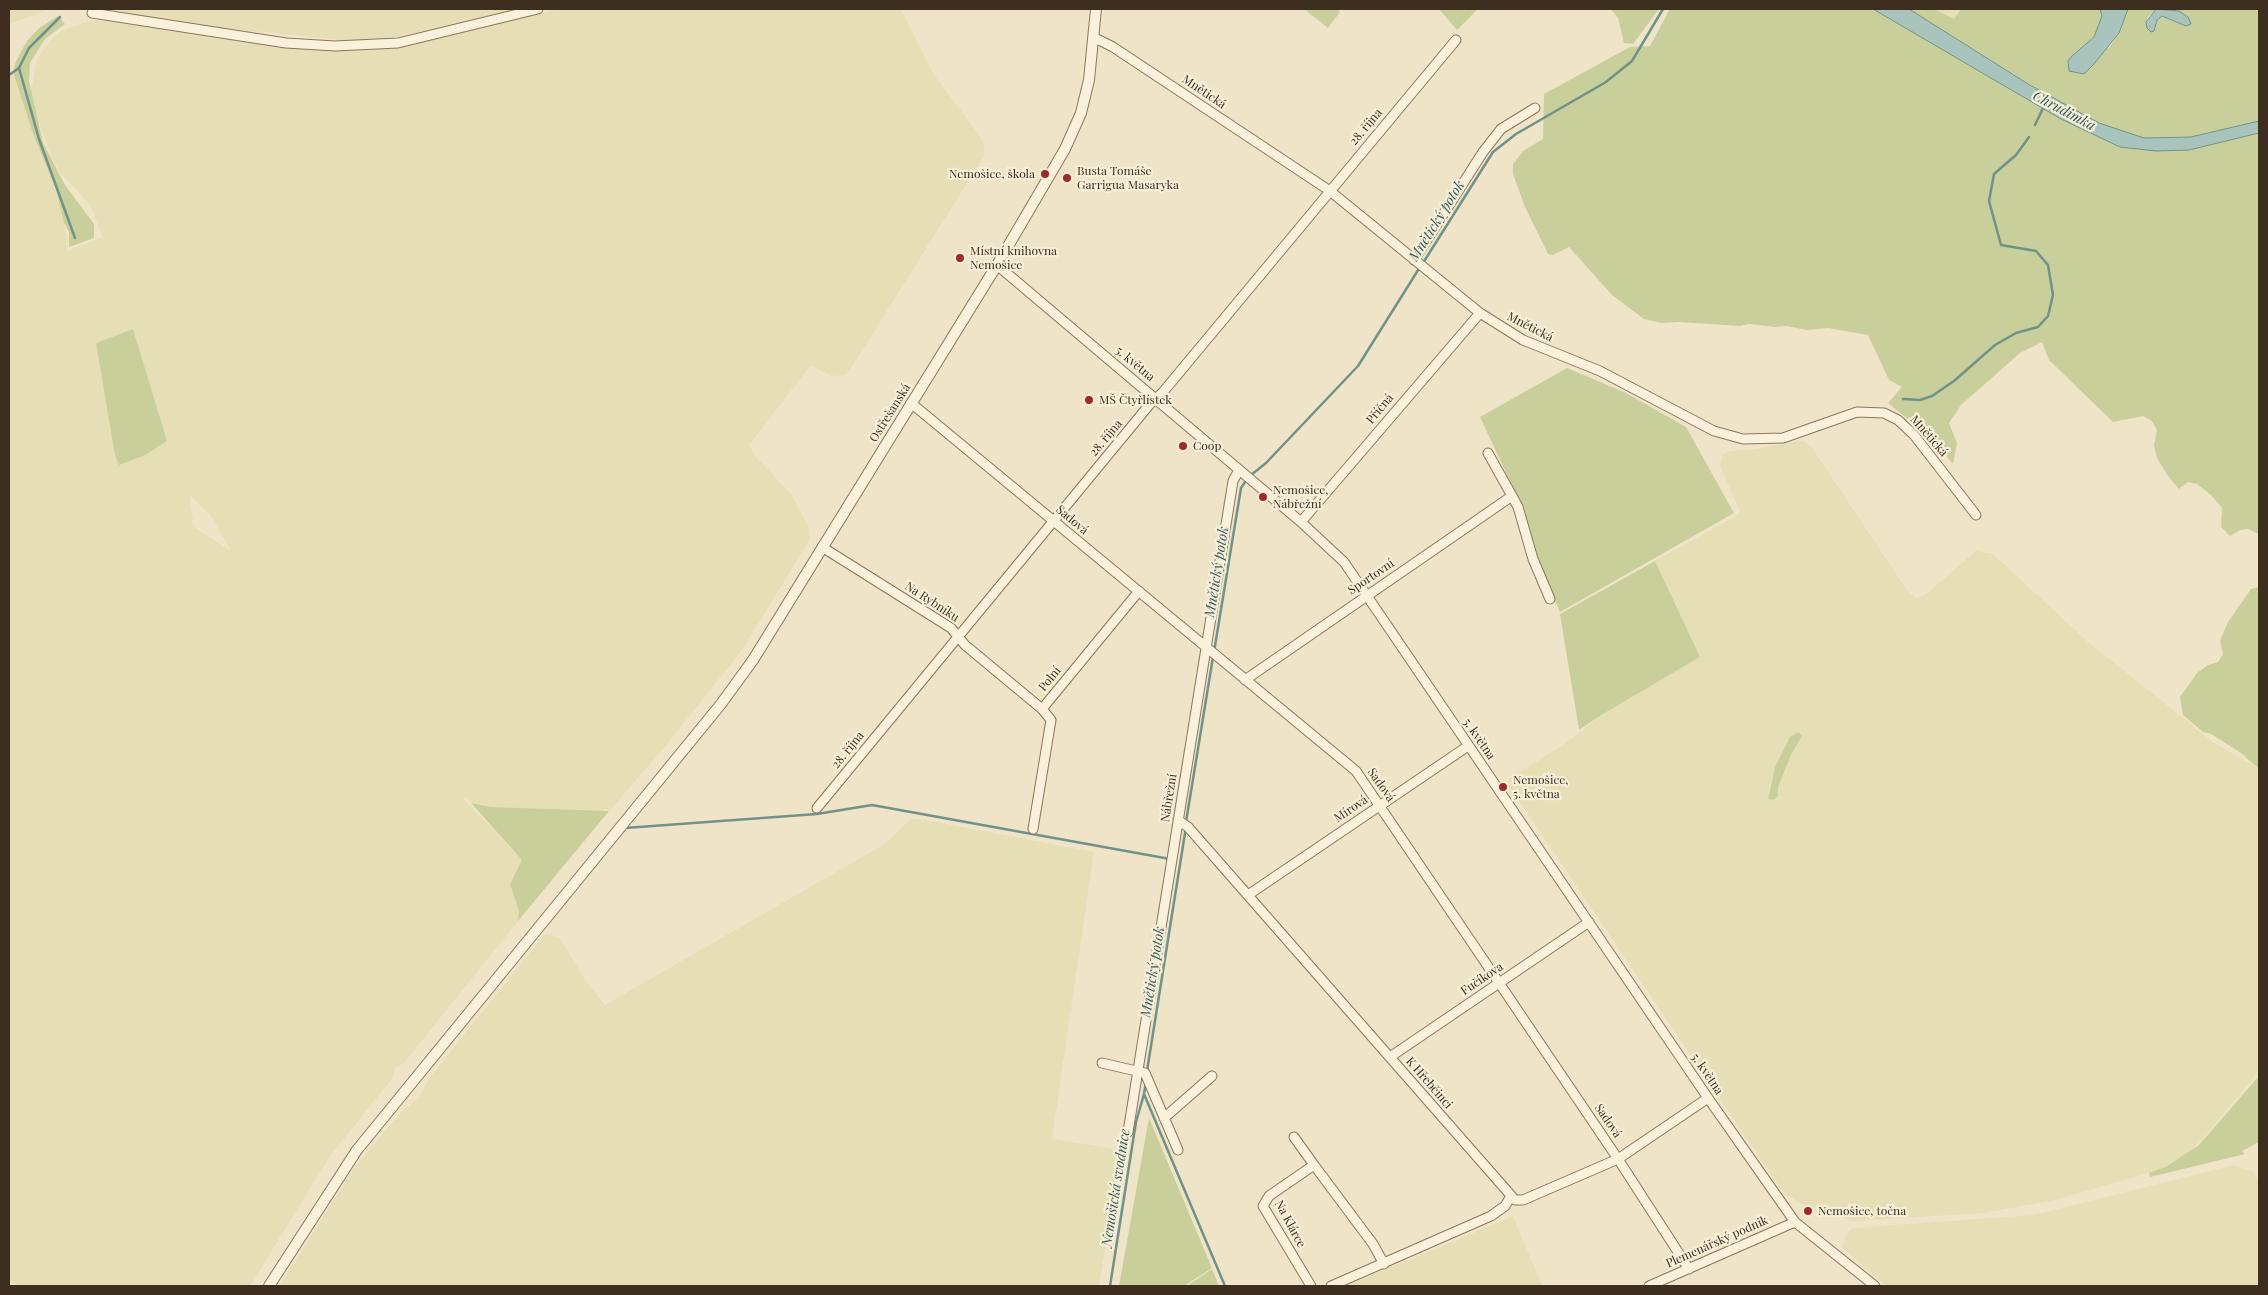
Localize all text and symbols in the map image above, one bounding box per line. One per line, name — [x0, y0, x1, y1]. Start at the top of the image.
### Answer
street label: Mnětická — [1179, 72, 1229, 112]
water label: Chrudimka — [2030, 88, 2098, 134]
street label: 28. října — [1347, 106, 1385, 148]
place label: Busta Tomáše Garrigua Masaryka — [1077, 164, 1179, 192]
place label: Nemošice, škola — [949, 167, 1035, 181]
marker: Nemošice, škola — [1039, 168, 1051, 180]
marker: Busta Tomáše Garrigua Masaryka — [1061, 172, 1073, 184]
water label: Mnětický potok — [1406, 178, 1468, 264]
place label: Místní knihovna Nemošice — [970, 244, 1057, 272]
marker: Místní knihovna Nemošice — [954, 252, 966, 264]
street label: Mnětická — [1505, 309, 1555, 345]
street label: 5. května — [1112, 343, 1158, 385]
street label: Ostřešanská — [866, 381, 914, 445]
street label: Příčná — [1363, 391, 1397, 427]
place label: MŠ Čtyřlístek — [1099, 393, 1172, 407]
marker: MŠ Čtyřlístek — [1083, 394, 1095, 406]
street label: Mnětická — [1907, 413, 1951, 459]
street label: 28. října — [1087, 417, 1125, 459]
place label: Coop — [1193, 439, 1221, 453]
marker: Coop — [1177, 440, 1189, 452]
place label: Nemošice, Nábřežní — [1273, 483, 1328, 511]
marker: Nemošice, Nábřežní — [1257, 491, 1269, 503]
street label: Sadová — [1053, 502, 1091, 538]
water label: Mnětický potok — [1202, 525, 1232, 619]
street label: Sportovní — [1345, 556, 1397, 598]
street label: Na Rybníku — [902, 579, 962, 625]
street label: Polní — [1036, 664, 1064, 694]
street label: 5. května — [1460, 716, 1498, 762]
street label: 28. října — [829, 729, 867, 771]
street label: Sadová — [1364, 765, 1398, 805]
street label: Nábřežní — [1158, 773, 1180, 823]
place label: Nemošice, 5. května — [1513, 773, 1568, 801]
marker: Nemošice, 5. května — [1497, 781, 1509, 793]
street label: Mírová — [1331, 793, 1371, 825]
water label: Mnětický potok — [1138, 925, 1168, 1019]
street label: Fučíkova — [1458, 960, 1506, 998]
street label: 5. května — [1688, 1051, 1726, 1097]
street label: K Hřebčinci — [1403, 1054, 1455, 1112]
street label: Sadová — [1591, 1101, 1625, 1141]
water label: Nemošická svodnice — [1098, 1128, 1134, 1248]
street label: Na Klárce — [1272, 1198, 1308, 1250]
place label: Nemošice, točna — [1818, 1204, 1906, 1218]
marker: Nemošice, točna — [1802, 1205, 1814, 1217]
street label: Plemenářský podnik — [1664, 1213, 1770, 1271]

